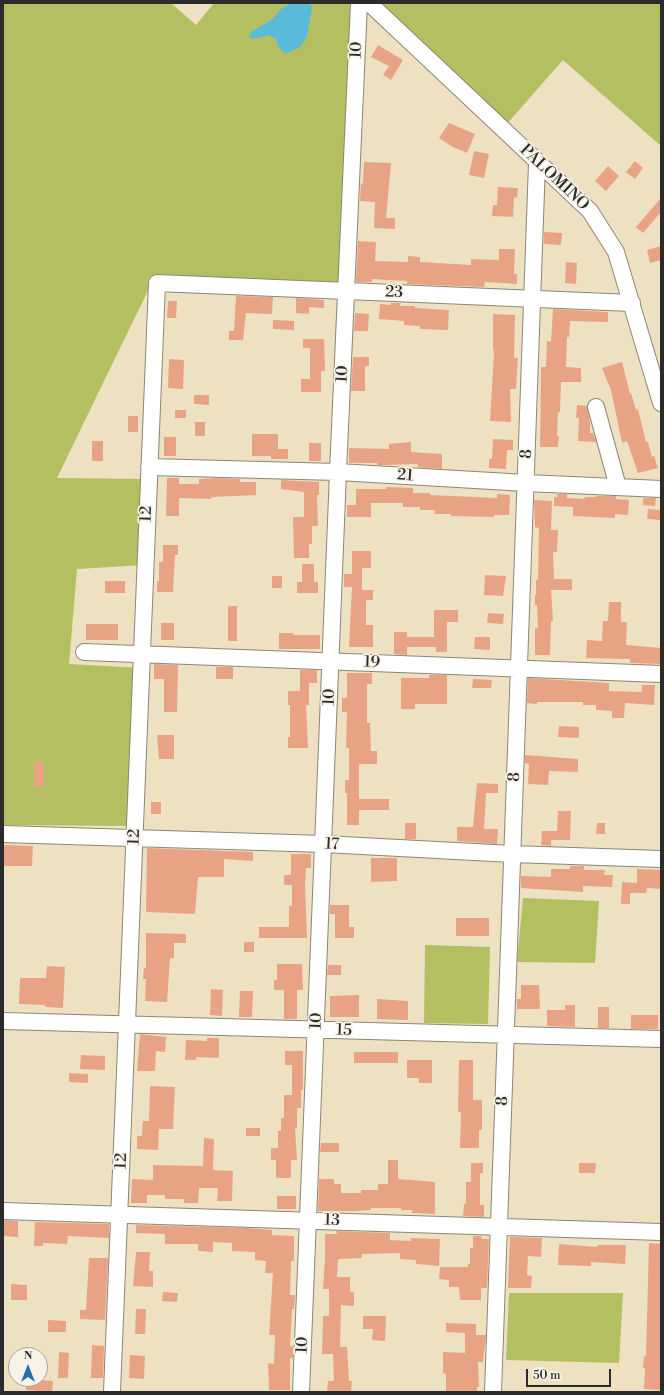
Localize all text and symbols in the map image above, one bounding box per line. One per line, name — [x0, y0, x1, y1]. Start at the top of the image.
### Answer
street label: 10 — [347, 41, 367, 59]
street label: PALOMINO — [515, 141, 593, 215]
street label: 23 — [385, 283, 403, 303]
street label: 10 — [333, 365, 353, 383]
street label: 8 — [517, 449, 537, 459]
street label: 21 — [396, 466, 414, 486]
street label: 12 — [137, 506, 157, 522]
street label: 19 — [364, 653, 380, 673]
street label: 10 — [320, 688, 340, 706]
street label: 8 — [505, 772, 525, 782]
street label: 12 — [125, 829, 145, 845]
street label: 17 — [324, 835, 340, 855]
street label: 10 — [307, 1012, 327, 1030]
street label: 15 — [336, 1021, 352, 1041]
street label: 8 — [493, 1096, 513, 1106]
street label: 12 — [112, 1153, 132, 1169]
street label: 13 — [324, 1211, 340, 1231]
street label: 10 — [293, 1336, 313, 1354]
north arrow — [8, 1347, 48, 1387]
text: N — [24, 1349, 32, 1363]
scale bar — [528, 1361, 613, 1387]
text: 50 m — [533, 1368, 561, 1383]

